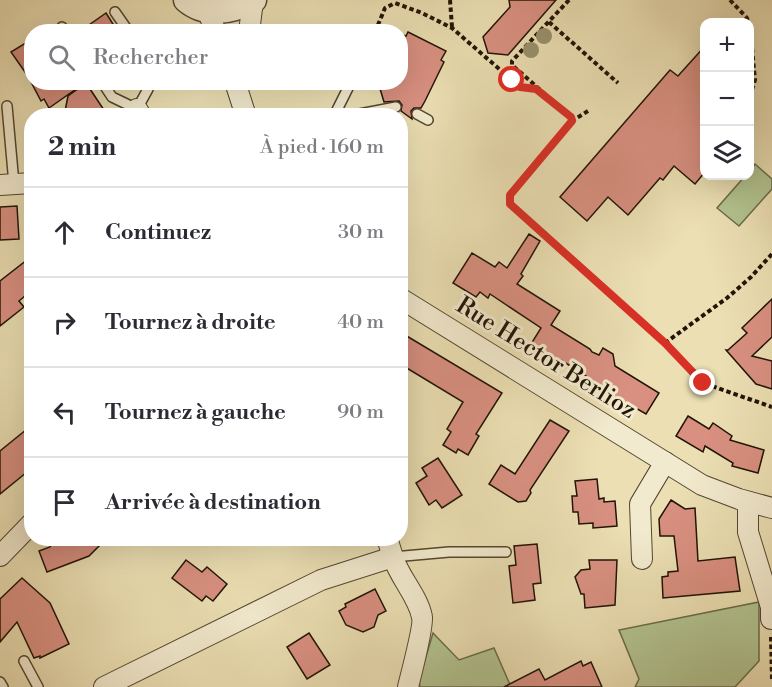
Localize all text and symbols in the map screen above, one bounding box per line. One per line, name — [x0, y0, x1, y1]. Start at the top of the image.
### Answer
map controls — [700, 18, 754, 180]
button: + — [700, 18, 754, 72]
search box — [24, 24, 408, 90]
icon: search — [45, 41, 78, 74]
text: Rechercher — [93, 44, 208, 71]
route start — [498, 66, 524, 92]
button: − — [700, 72, 754, 126]
button: layers — [700, 126, 754, 180]
text: 2 min — [48, 131, 116, 163]
text: À pied · 160 m — [260, 135, 384, 160]
icon: ahead — [48, 216, 81, 249]
text: Continuez — [105, 219, 211, 246]
text: 30 m — [338, 220, 384, 245]
street label: Rue Hector Berlioz — [450, 290, 642, 426]
icon: right — [48, 306, 81, 339]
text: Tournez à droite — [105, 309, 276, 336]
text: 40 m — [337, 310, 384, 335]
route end — [689, 369, 715, 395]
icon: left — [48, 396, 81, 429]
text: Tournez à gauche — [105, 399, 286, 426]
text: 90 m — [337, 400, 384, 425]
icon: arrive — [48, 486, 81, 519]
text: Arrivée à destination — [105, 489, 321, 516]

